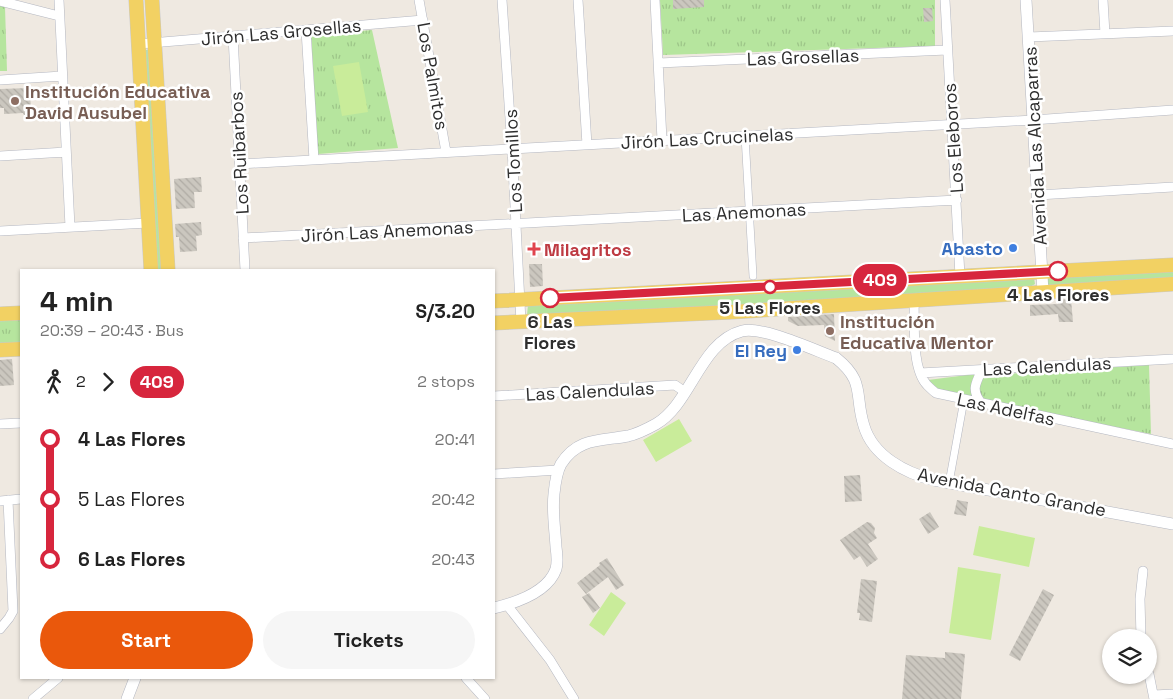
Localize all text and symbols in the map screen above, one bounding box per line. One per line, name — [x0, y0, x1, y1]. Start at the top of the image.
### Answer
street label: Jirón Las Grosellas — [200, 14, 362, 50]
street label: Los Palmitos — [412, 20, 454, 132]
street label: Las Grosellas — [746, 44, 860, 70]
street label: Avenida Las Alcaparras — [1018, 46, 1052, 246]
place label: Institución Educativa David Ausubel — [25, 80, 211, 124]
street label: Los Eleboros — [938, 82, 968, 194]
street label: Los Ruibarbos — [224, 91, 254, 215]
marker: Institución Educativa David Ausubel — [9, 95, 21, 107]
street label: Los Tomillos — [499, 109, 527, 213]
street label: Jirón Las Crucinelas — [620, 122, 794, 154]
street label: Las Anemonas — [681, 197, 807, 227]
street label: Jirón Las Anemonas — [300, 215, 474, 247]
place label: Abasto — [942, 237, 1003, 260]
place label: Milagritos — [544, 238, 631, 261]
marker: Abasto — [1007, 242, 1019, 254]
marker: Milagritos — [528, 243, 540, 255]
marker: 4 Las Flores — [1048, 261, 1068, 281]
line badge: 409 — [851, 264, 909, 296]
text: 409 — [863, 268, 897, 291]
marker: 5 Las Flores — [763, 280, 777, 294]
text: 4 min — [40, 283, 114, 319]
place label: 4 Las Flores — [1007, 283, 1109, 306]
marker: 6 Las Flores — [540, 288, 560, 308]
place label: 5 Las Flores — [719, 296, 821, 319]
text: S/3.20 — [415, 299, 475, 324]
place label: 6 Las Flores — [524, 310, 576, 354]
place label: Institución Educativa Mentor — [840, 310, 994, 354]
text: 20:39 – 20:43 · Bus — [40, 320, 184, 341]
marker: Institución Educativa Mentor — [824, 325, 836, 337]
place label: El Rey — [735, 339, 787, 362]
marker: El Rey — [791, 344, 803, 356]
street label: Las Calendulas — [982, 351, 1112, 381]
icon: walk — [40, 368, 68, 396]
icon: forward — [94, 368, 122, 396]
text: 409 — [140, 370, 174, 393]
text: 2 — [76, 371, 86, 392]
text: 2 stops — [417, 371, 475, 392]
street label: Las Calendulas — [525, 376, 655, 406]
street label: Las Adelfas — [955, 387, 1057, 431]
text: 4 Las Flores — [78, 427, 186, 452]
text: 20:41 — [435, 429, 475, 450]
street label: Avenida Canto Grande — [916, 462, 1108, 522]
text: 5 Las Flores — [78, 487, 185, 512]
text: 20:42 — [431, 489, 475, 510]
text: 6 Las Flores — [78, 547, 185, 572]
text: 20:43 — [431, 549, 475, 570]
button: Start — [40, 611, 253, 669]
button: Tickets — [263, 611, 475, 669]
map controls — [1102, 629, 1157, 684]
button: layers — [1102, 629, 1157, 684]

